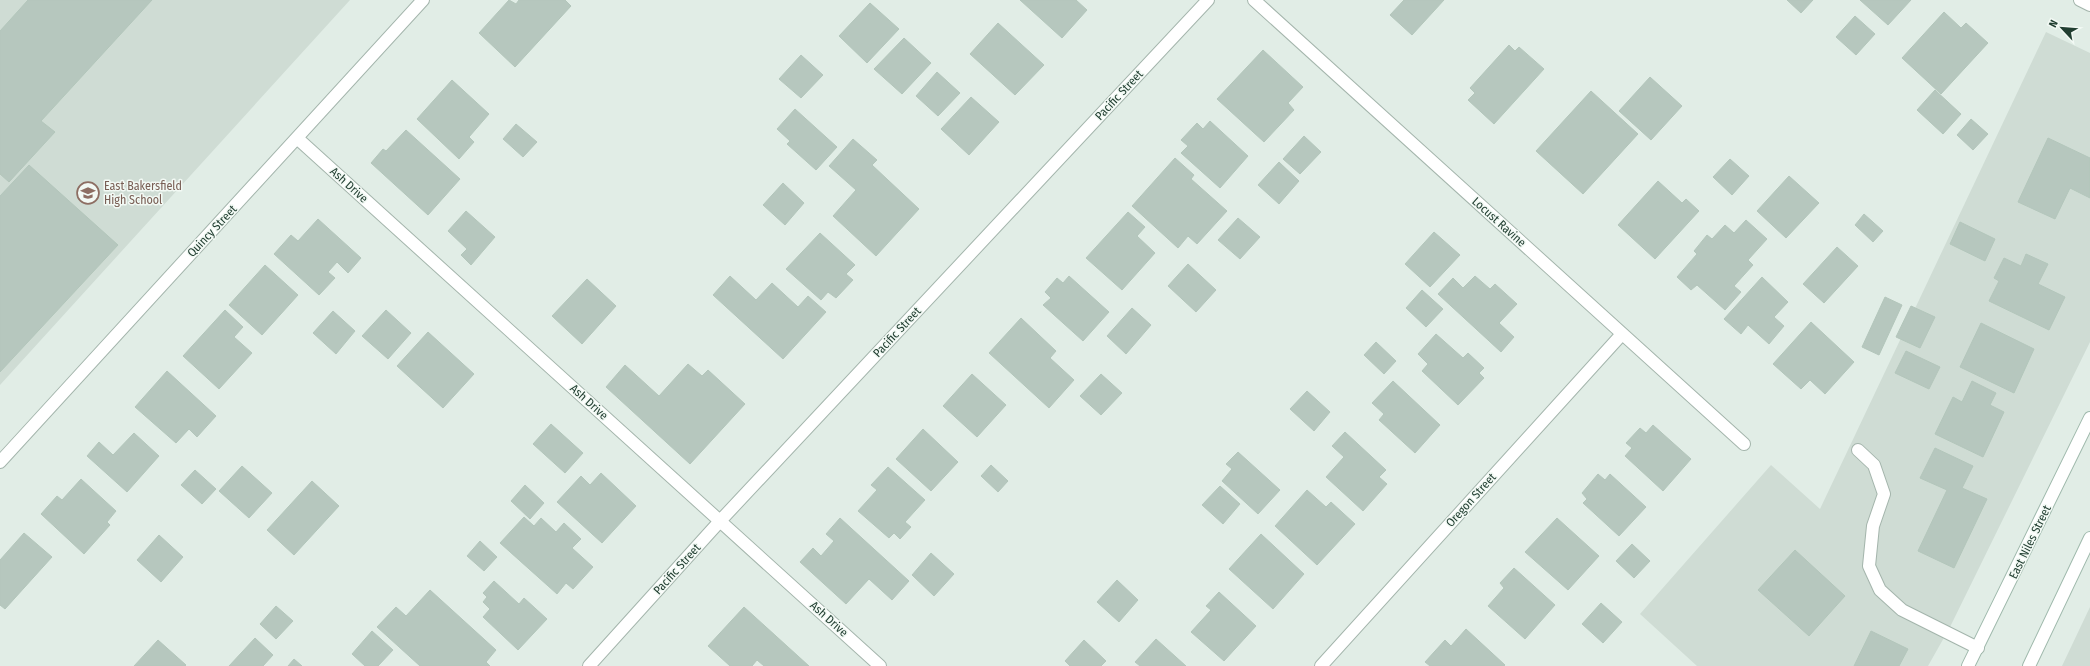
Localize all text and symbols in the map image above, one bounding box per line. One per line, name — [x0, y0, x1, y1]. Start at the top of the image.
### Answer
north arrow — [2042, 8, 2082, 48]
text: N — [2046, 18, 2061, 30]
street label: Pacific Street — [1092, 67, 1146, 123]
street label: Ash Drive — [327, 164, 371, 206]
place label: East Bakersfield High School — [104, 179, 182, 207]
school or university icon: East Bakersfield High School — [75, 180, 101, 206]
street label: Locust Ravine — [1469, 194, 1529, 250]
street label: Quincy Street — [184, 202, 240, 260]
street label: Pacific Street — [870, 304, 924, 360]
street label: Ash Drive — [567, 381, 611, 423]
street label: Oregon Street — [1443, 470, 1499, 530]
street label: East Niles Street — [2006, 503, 2054, 581]
street label: Pacific Street — [651, 541, 703, 597]
street label: Ash Drive — [807, 598, 851, 640]

